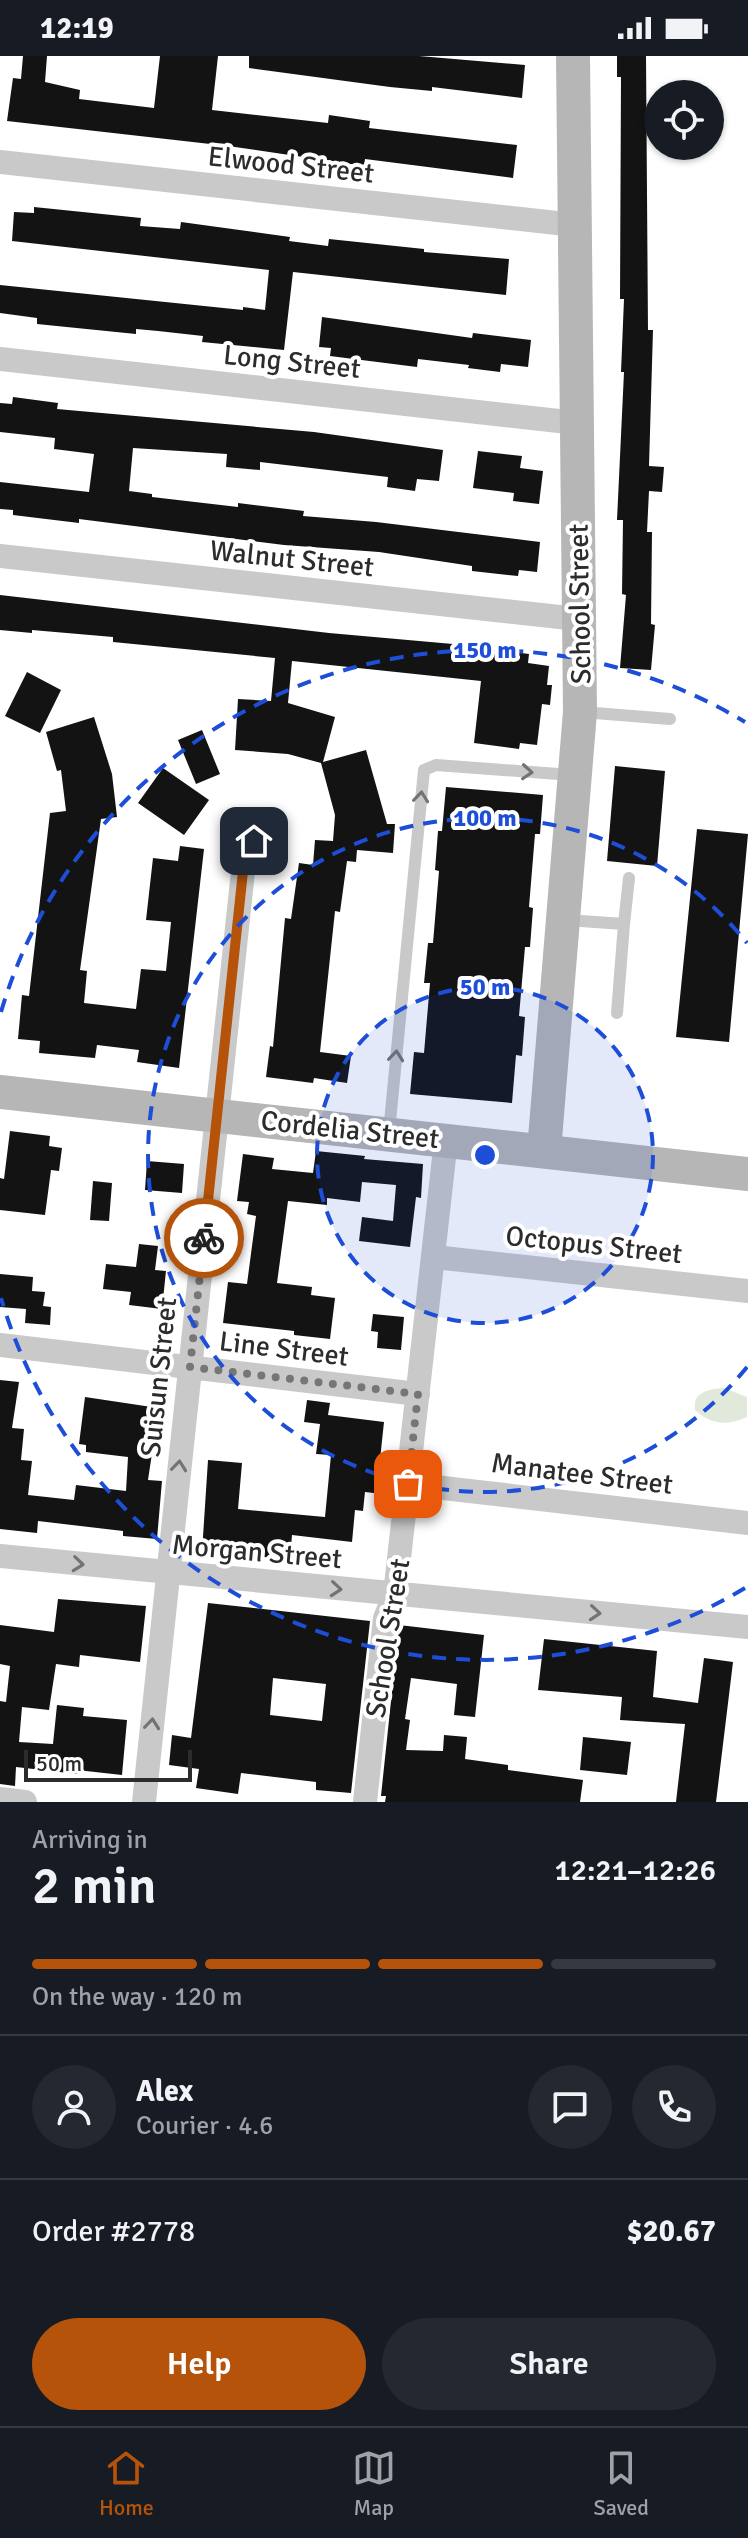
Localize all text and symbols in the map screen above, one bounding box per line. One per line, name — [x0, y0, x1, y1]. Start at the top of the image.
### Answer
text: 12:19 — [40, 10, 114, 47]
map controls — [644, 80, 724, 160]
button: locate — [644, 80, 724, 160]
street label: Elwood Street — [206, 139, 376, 191]
street label: Long Street — [222, 338, 362, 386]
street label: School Street — [562, 523, 598, 684]
street label: Walnut Street — [208, 533, 376, 585]
text: 150 m — [453, 635, 517, 665]
one-way arrow — [521, 763, 534, 780]
one-way arrow — [413, 790, 430, 803]
text: 100 m — [453, 803, 517, 833]
pin — [220, 807, 288, 875]
icon: home — [232, 819, 276, 863]
text: 50 m — [460, 972, 510, 1002]
one-way arrow — [387, 1049, 404, 1062]
street label: Cordelia Street — [259, 1104, 441, 1156]
centre of rings — [471, 1141, 499, 1169]
courier — [164, 1198, 244, 1278]
icon: bike — [182, 1216, 226, 1260]
street label: Octopus Street — [504, 1219, 684, 1271]
street label: Suisun Street — [134, 1295, 184, 1459]
street label: Line Street — [217, 1324, 351, 1374]
street label: Manatee Street — [489, 1446, 675, 1502]
pin — [374, 1450, 442, 1518]
one-way arrow — [170, 1459, 187, 1472]
icon: bag — [386, 1462, 430, 1506]
street label: Morgan Street — [170, 1528, 344, 1576]
one-way arrow — [71, 1555, 84, 1572]
street label: School Street — [359, 1556, 417, 1720]
one-way arrow — [330, 1580, 343, 1597]
one-way arrow — [589, 1604, 602, 1621]
one-way arrow — [143, 1717, 160, 1730]
scale bar — [24, 1746, 192, 1782]
text: 50 m — [36, 1750, 82, 1777]
text: Arriving in — [32, 1824, 148, 1856]
text: 12:21–12:26 — [555, 1852, 716, 1889]
text: 2 min — [32, 1854, 157, 1918]
text: On the way · 120 m — [32, 1981, 242, 2013]
button: person — [32, 2065, 116, 2149]
button: chat — [528, 2065, 612, 2149]
button: phone — [632, 2065, 716, 2149]
text: Alex — [136, 2073, 193, 2110]
text: Courier · 4.6 — [136, 2110, 273, 2142]
text: Order #2778 — [32, 2213, 195, 2250]
text: $20.67 — [626, 2213, 716, 2250]
button: Help — [32, 2318, 366, 2410]
button: Share — [382, 2318, 716, 2410]
tab: Home — [99, 2446, 154, 2521]
tab: Map — [352, 2446, 396, 2521]
tab: Saved — [594, 2446, 649, 2521]

